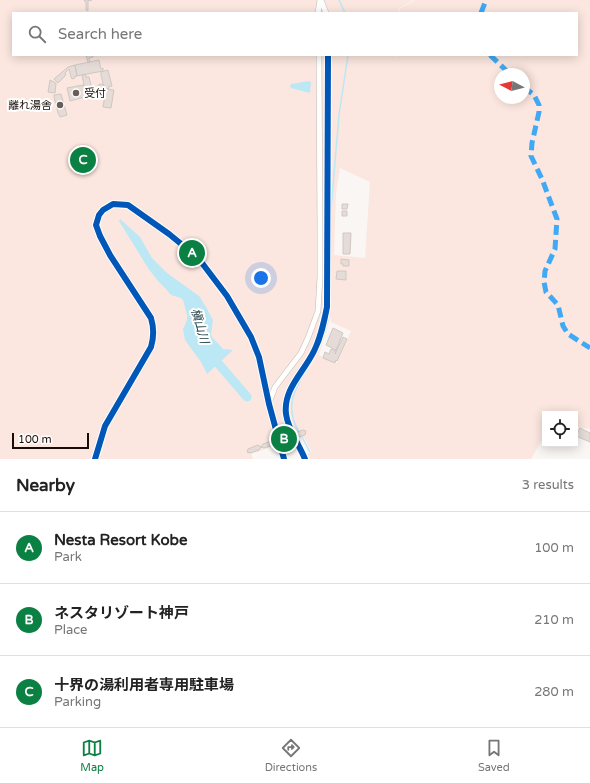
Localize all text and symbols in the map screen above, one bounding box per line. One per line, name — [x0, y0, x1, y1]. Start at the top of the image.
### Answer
search box — [12, 12, 578, 56]
icon: search — [26, 23, 48, 45]
text: Search here — [58, 25, 142, 43]
north arrow — [494, 68, 530, 104]
place label: 受付 — [84, 87, 106, 100]
marker: 受付 — [71, 88, 81, 98]
place label: 離れ湯舎 — [8, 99, 52, 112]
marker: 離れ湯舎 — [55, 100, 65, 110]
pin: C — [70, 145, 96, 175]
pin: A — [179, 238, 205, 268]
your location — [251, 268, 271, 288]
water label: 槇山川 — [188, 307, 212, 347]
map controls — [542, 411, 578, 447]
button: locate — [542, 411, 578, 447]
pin: B — [271, 424, 297, 454]
scale bar — [12, 431, 89, 450]
text: 100 m — [18, 433, 52, 446]
text: Nearby — [16, 475, 75, 496]
text: 3 results — [522, 477, 574, 493]
text: Nesta Resort Kobe — [54, 531, 188, 549]
text: A — [24, 540, 34, 556]
text: 100 m — [534, 540, 574, 556]
text: Park — [54, 549, 82, 565]
text: ネスタリゾート神戸 — [54, 604, 189, 622]
text: B — [24, 612, 34, 628]
text: 210 m — [534, 612, 574, 628]
text: Place — [54, 622, 87, 638]
text: 十界の湯利用者専用駐車場 — [54, 676, 234, 694]
text: C — [24, 684, 34, 700]
text: 280 m — [534, 684, 574, 700]
text: Parking — [54, 694, 101, 710]
tab: Map — [80, 737, 104, 774]
tab: Directions — [265, 737, 317, 774]
tab: Saved — [478, 737, 510, 774]

